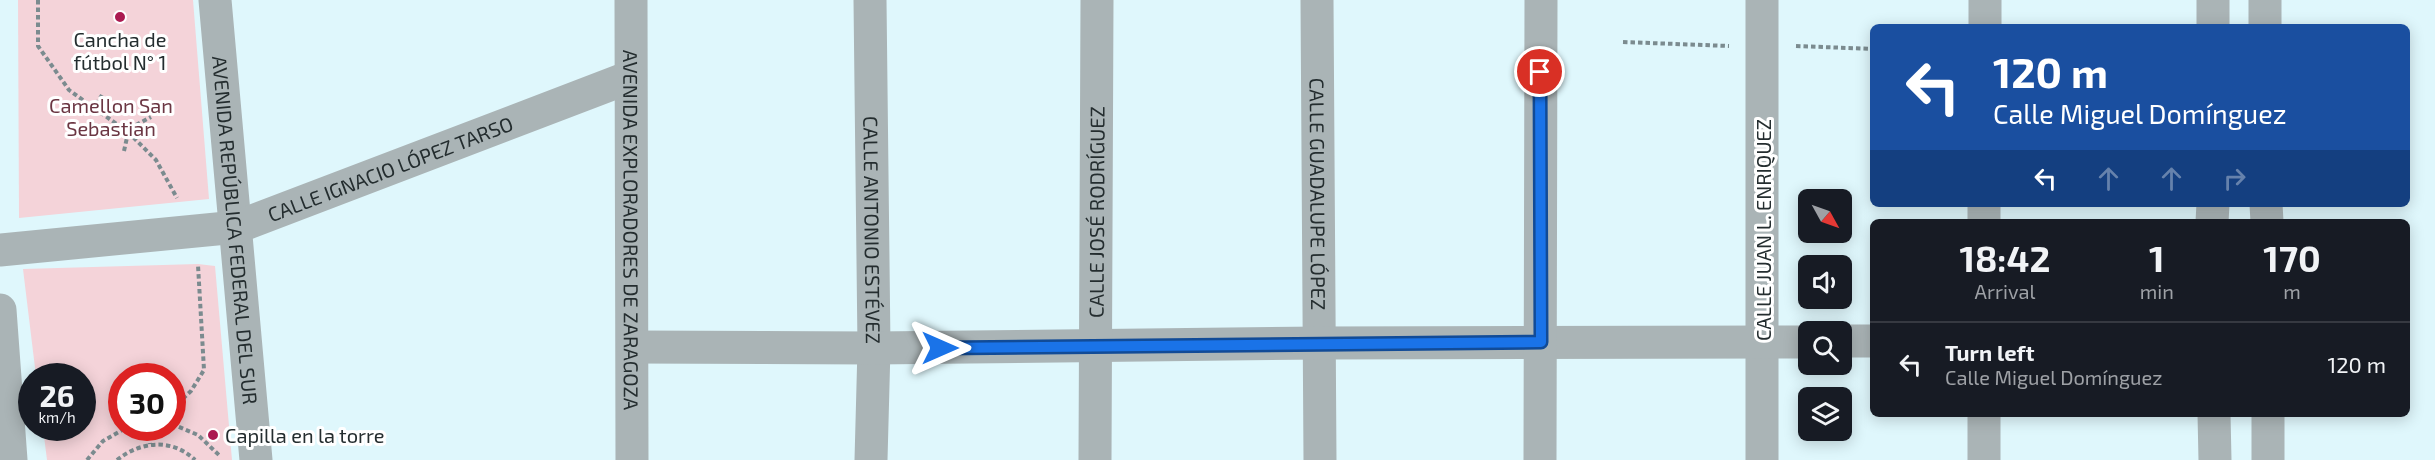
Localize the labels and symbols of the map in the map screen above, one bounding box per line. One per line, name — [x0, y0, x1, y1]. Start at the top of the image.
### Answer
marker: Cancha de fútbol N° 1 — [113, 10, 127, 24]
place label: Cancha de fútbol N° 1 — [73, 27, 167, 74]
pin — [1514, 46, 1565, 97]
street label: AVENIDA EXPLORADORES DE ZARAGOZA — [619, 50, 644, 411]
street label: AVENIDA REPÚBLICA FEDERAL DEL SUR — [208, 55, 263, 405]
street label: CALLE GUADALUPE LÓPEZ — [1306, 78, 1331, 310]
park label: Camellon San Sebastian — [49, 93, 173, 140]
street label: CALLE JOSÉ RODRÍGUEZ — [1084, 106, 1109, 318]
street label: CALLE IGNACIO LÓPEZ TARSO — [264, 111, 516, 226]
street label: CALLE ANTONIO ESTÉVEZ — [859, 116, 886, 344]
street label: CALLE JUAN L. ENRIQUEZ — [1751, 119, 1775, 341]
north arrow — [1798, 189, 1852, 243]
position arrow — [908, 316, 972, 380]
speed limit sign: 30 — [108, 363, 186, 441]
place label: Capilla en la torre — [225, 423, 385, 447]
marker: Capilla en la torre — [206, 428, 220, 442]

